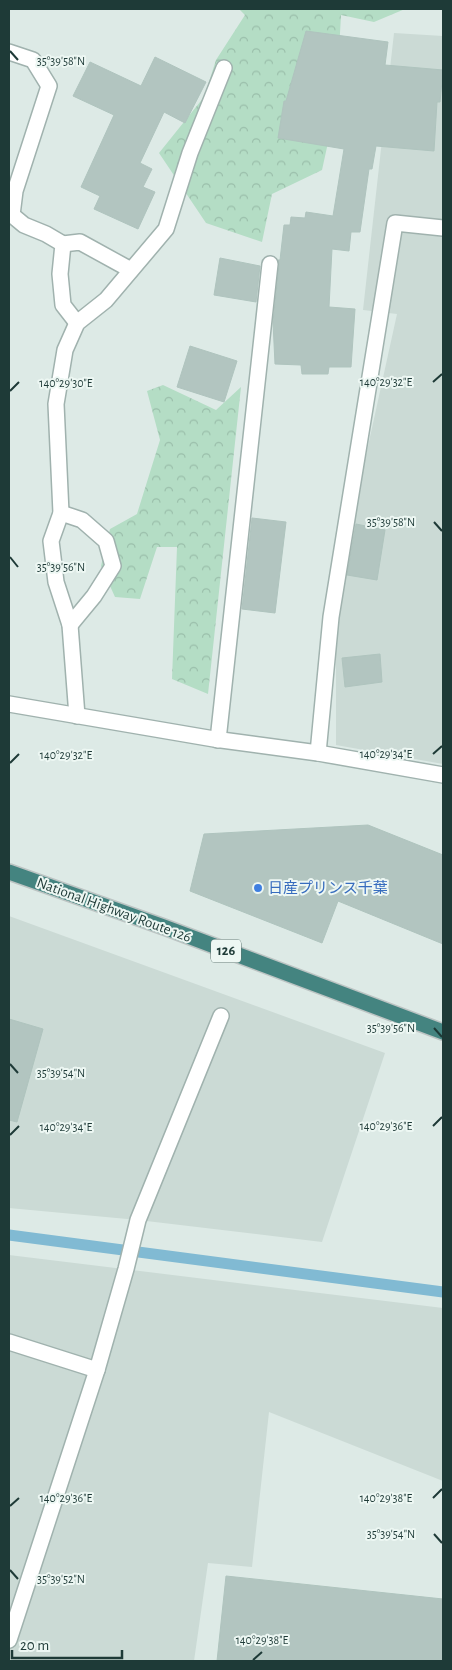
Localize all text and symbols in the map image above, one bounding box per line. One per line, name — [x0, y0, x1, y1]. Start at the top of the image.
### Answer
text: 35°39'58"N — [37, 55, 85, 67]
text: 140°29'32"E — [360, 376, 412, 388]
text: 140°29'30"E — [39, 377, 93, 389]
text: 35°39'58"N — [367, 516, 415, 528]
text: 35°39'56"N — [37, 561, 85, 573]
text: 140°29'34"E — [360, 748, 413, 760]
text: 140°29'32"E — [40, 749, 92, 761]
street label: National Highway Route 126 — [35, 875, 193, 945]
place label: 日産プリンス千葉 — [268, 880, 388, 896]
marker: 日産プリンス千葉 — [252, 882, 264, 894]
road number: 126 — [211, 939, 241, 962]
text: 35°39'56"N — [367, 1022, 415, 1034]
text: 35°39'54"N — [37, 1067, 85, 1079]
text: 140°29'36"E — [360, 1120, 412, 1132]
text: 140°29'34"E — [40, 1121, 93, 1133]
text: 140°29'36"E — [40, 1492, 92, 1504]
text: 140°29'38"E — [360, 1492, 413, 1504]
text: 35°39'54"N — [367, 1528, 415, 1540]
text: 35°39'52"N — [37, 1573, 85, 1585]
scale bar — [12, 1628, 122, 1660]
text: 140°29'38"E — [236, 1634, 289, 1646]
text: 20 m — [20, 1638, 49, 1653]

